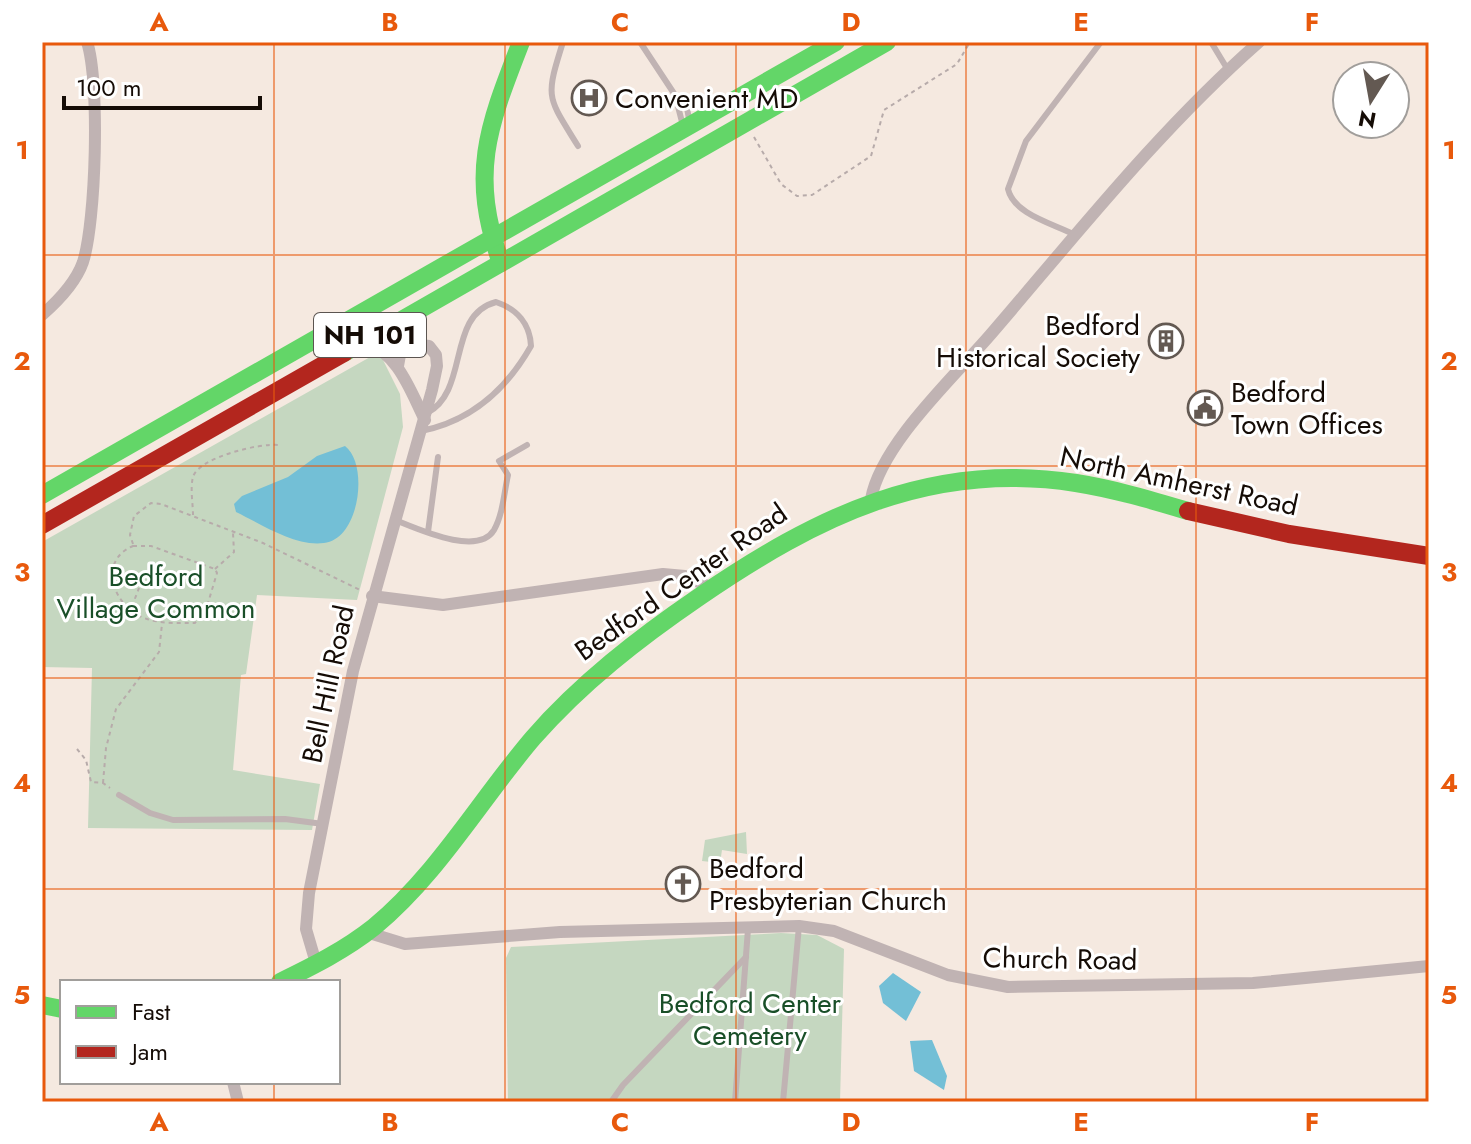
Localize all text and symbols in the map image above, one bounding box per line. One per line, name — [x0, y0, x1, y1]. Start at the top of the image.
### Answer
text: A — [148, 3, 169, 41]
text: B — [381, 3, 399, 41]
text: C — [611, 3, 629, 41]
text: D — [841, 3, 861, 41]
text: E — [1073, 3, 1089, 41]
text: F — [1305, 3, 1319, 41]
scale bar — [64, 60, 260, 110]
north arrow — [1331, 60, 1411, 140]
text: 100 m — [76, 70, 142, 105]
place label: Convenient MD — [615, 78, 798, 119]
hospital icon: Convenient MD — [570, 79, 608, 117]
text: N — [1356, 102, 1379, 137]
text: 1 — [15, 131, 29, 169]
text: 1 — [1442, 131, 1456, 169]
place label: Bedford Historical Society — [936, 305, 1141, 378]
road number: NH 101 — [314, 313, 426, 357]
building icon: Bedford Historical Society — [1147, 322, 1185, 360]
text: 2 — [13, 342, 31, 380]
text: 2 — [1440, 342, 1458, 380]
place label: Bedford Town Offices — [1231, 372, 1383, 445]
public building icon: Bedford Town Offices — [1186, 389, 1224, 427]
street label: North Amherst Road — [1056, 436, 1302, 526]
street label: Bedford Center Road — [566, 493, 796, 671]
text: 3 — [14, 553, 30, 591]
text: 3 — [1441, 553, 1457, 591]
park label: Bedford Village Common — [56, 556, 256, 629]
street label: Bell Hill Road — [291, 601, 365, 767]
text: 4 — [13, 764, 31, 802]
text: 4 — [1440, 764, 1458, 802]
place label: Bedford Presbyterian Church — [709, 848, 947, 921]
church icon: Bedford Presbyterian Church — [664, 865, 702, 903]
street label: Church Road — [982, 937, 1138, 981]
text: 5 — [14, 976, 30, 1014]
text: 5 — [1441, 976, 1457, 1014]
legend — [60, 980, 340, 1084]
park label: Bedford Center Cemetery — [659, 983, 842, 1056]
text: Fast — [132, 994, 170, 1029]
text: Jam — [129, 1034, 168, 1069]
text: A — [148, 1103, 169, 1141]
text: B — [381, 1103, 399, 1141]
text: C — [611, 1103, 629, 1141]
text: D — [841, 1103, 861, 1141]
text: E — [1073, 1103, 1089, 1141]
text: F — [1305, 1103, 1319, 1141]

